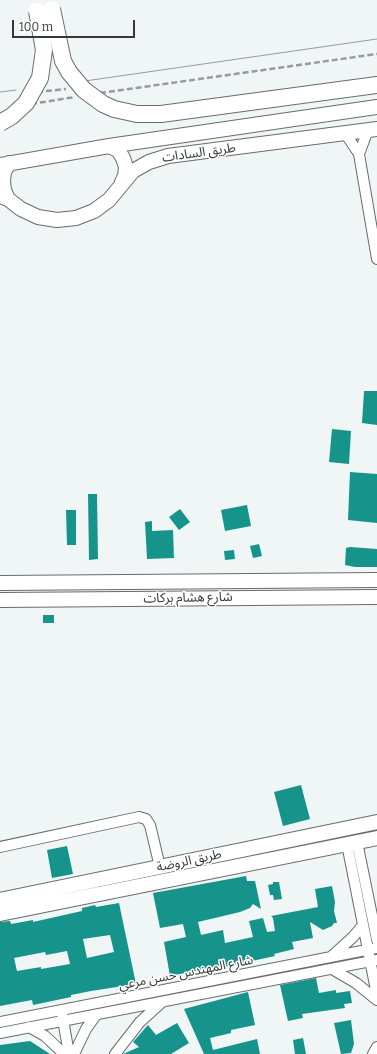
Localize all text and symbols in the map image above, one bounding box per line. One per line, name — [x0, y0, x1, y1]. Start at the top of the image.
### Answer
scale bar — [14, 12, 137, 38]
text: 100 m — [19, 20, 53, 34]
street label: طريق السادات — [161, 140, 237, 166]
street label: شارع هشام بركات — [143, 589, 233, 607]
street label: طريق الروضة — [155, 847, 223, 875]
street label: شارع المهندس حسن مرعي — [117, 952, 255, 994]

